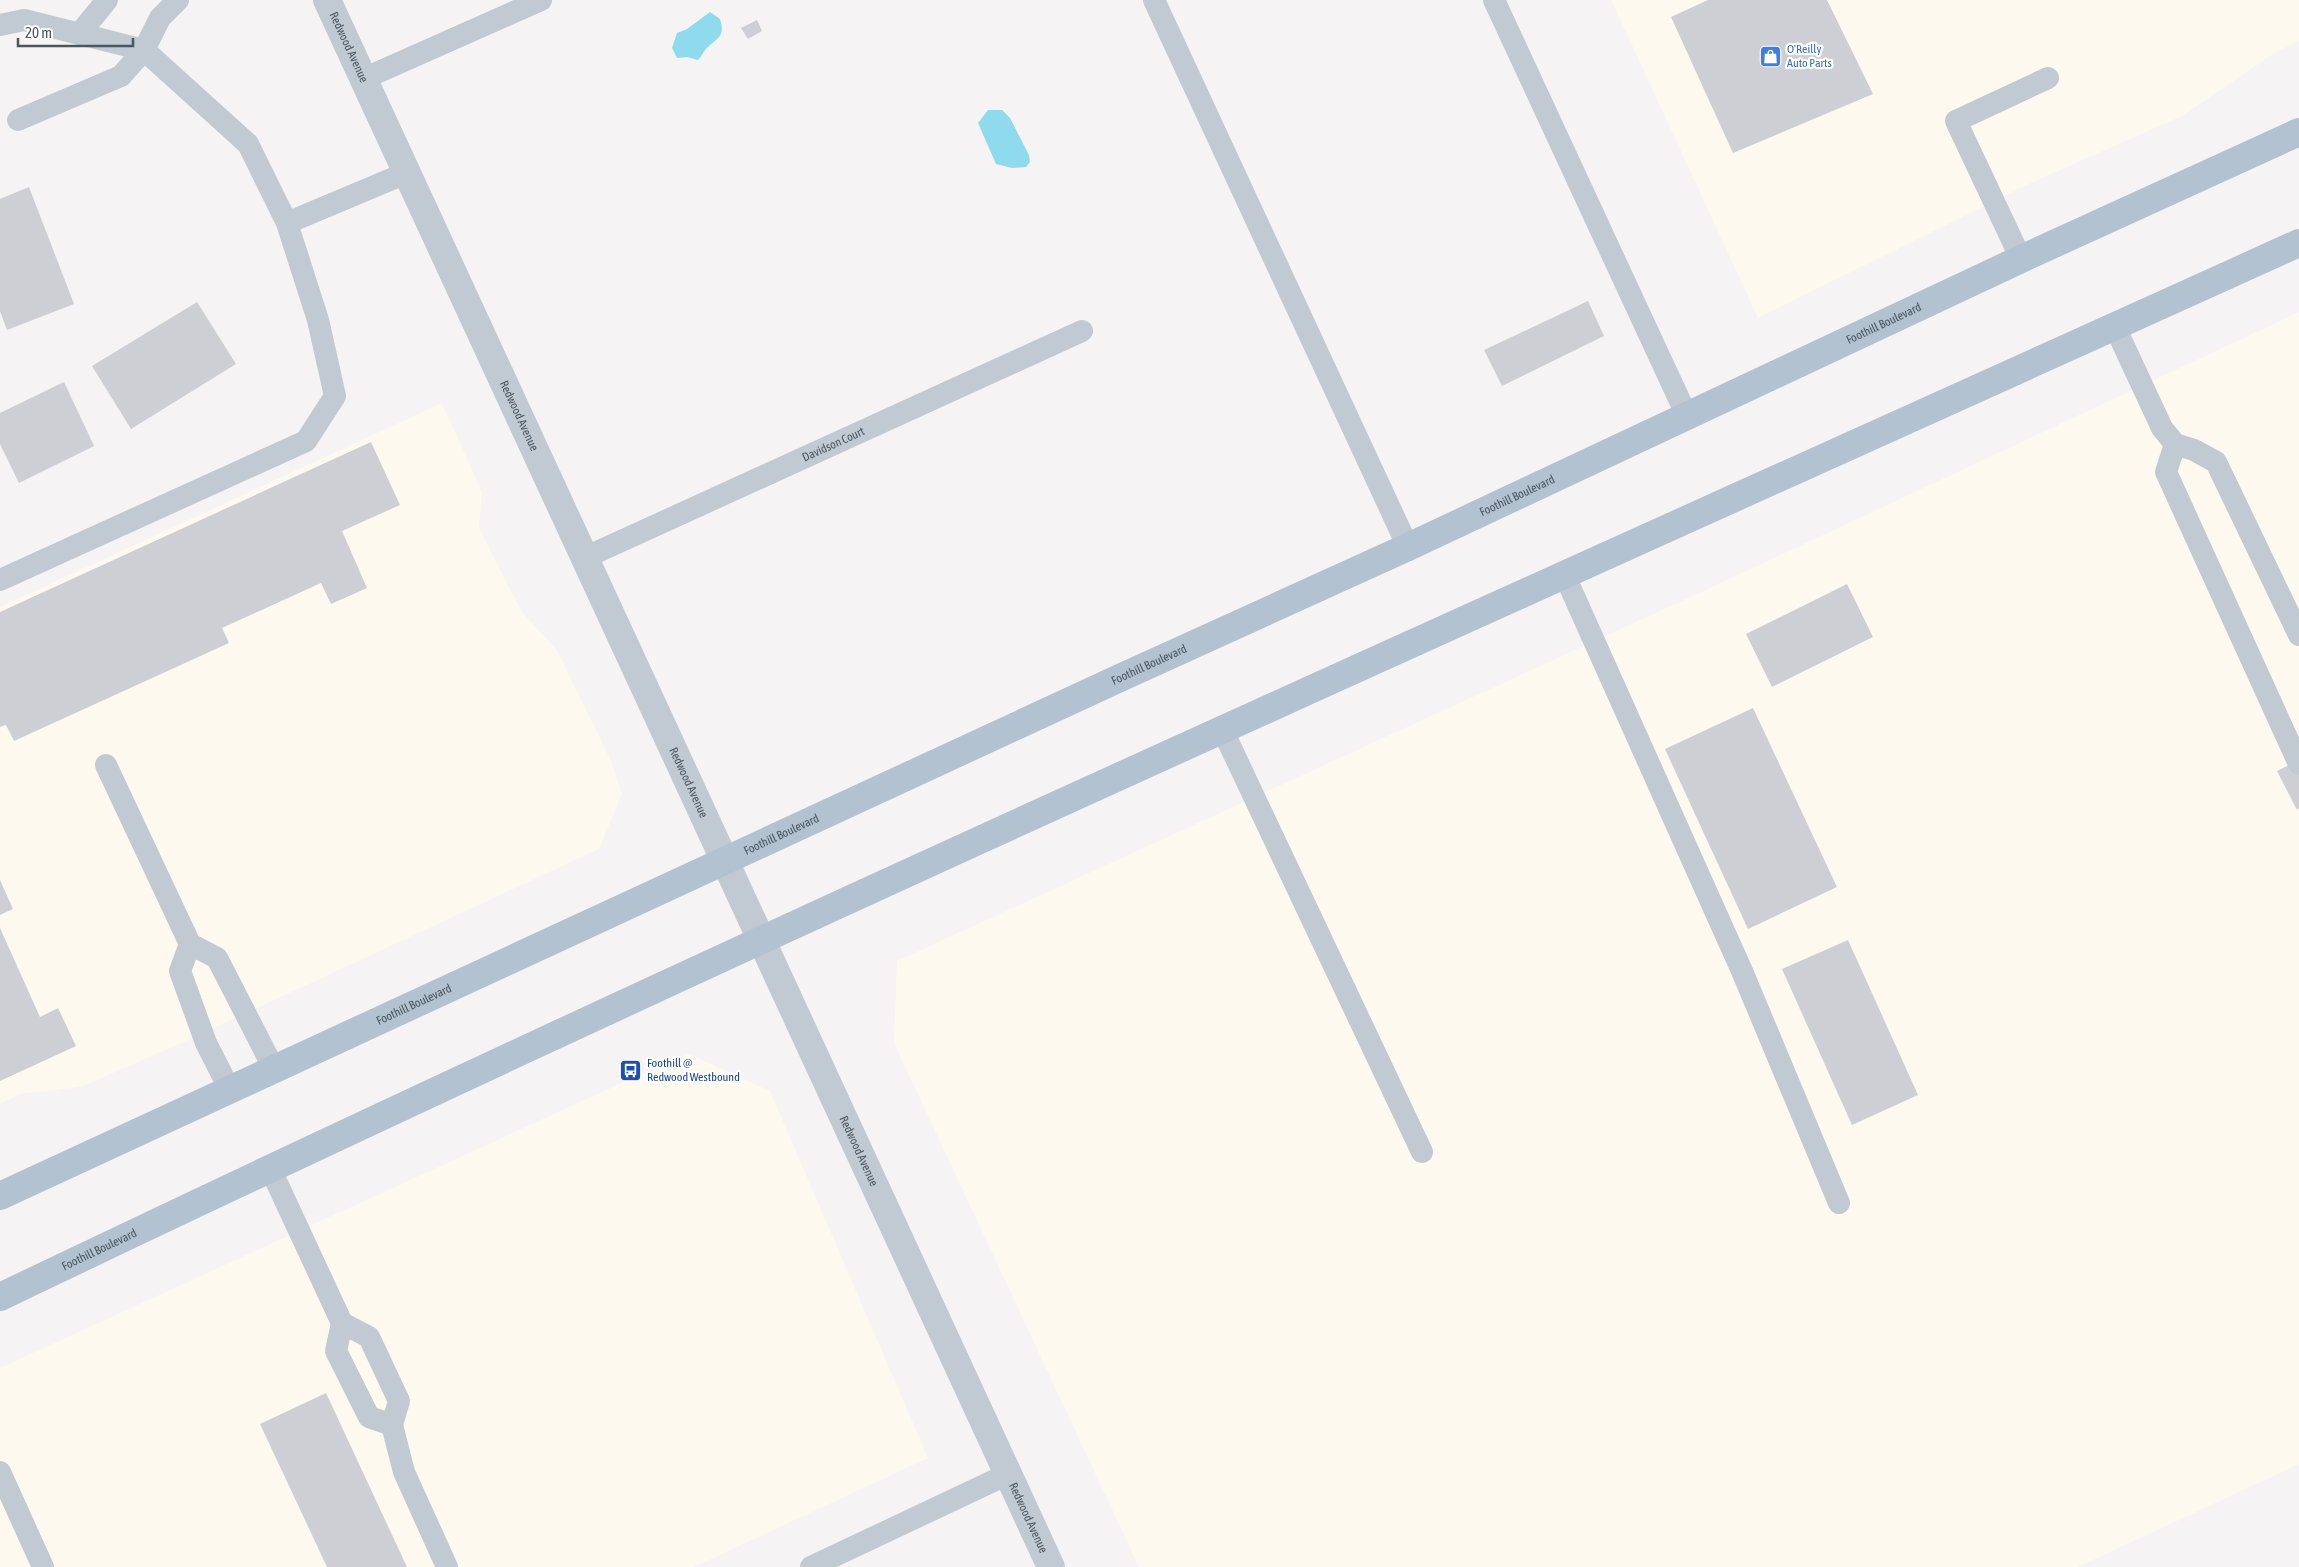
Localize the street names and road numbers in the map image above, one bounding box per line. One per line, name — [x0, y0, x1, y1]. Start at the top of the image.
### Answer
street label: Redwood Avenue — [327, 10, 371, 85]
street label: Foothill Boulevard — [1844, 300, 1923, 347]
street label: Redwood Avenue — [497, 378, 541, 453]
street label: Davidson Court — [800, 424, 867, 465]
street label: Foothill Boulevard — [1477, 472, 1557, 519]
street label: Foothill Boulevard — [1109, 642, 1189, 688]
street label: Redwood Avenue — [666, 745, 711, 820]
street label: Foothill Boulevard — [742, 811, 821, 858]
street label: Foothill Boulevard — [374, 981, 454, 1028]
street label: Redwood Avenue — [837, 1114, 881, 1189]
street label: Foothill Boulevard — [60, 1226, 139, 1273]
street label: Redwood Avenue — [1006, 1480, 1051, 1555]

